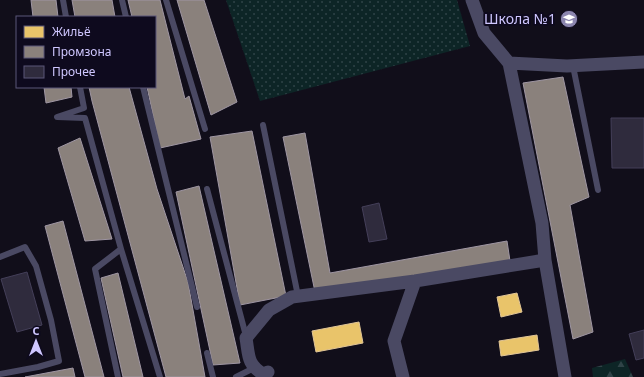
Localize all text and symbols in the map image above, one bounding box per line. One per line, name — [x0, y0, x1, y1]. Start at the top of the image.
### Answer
place label: Школа №1 — [484, 9, 556, 28]
school or university icon: Школа №1 — [559, 9, 579, 29]
legend — [16, 16, 156, 88]
text: Жильё — [52, 23, 91, 40]
text: Промзона — [52, 43, 111, 60]
text: Прочее — [52, 63, 96, 80]
north arrow — [16, 321, 56, 361]
text: С — [32, 323, 40, 338]

